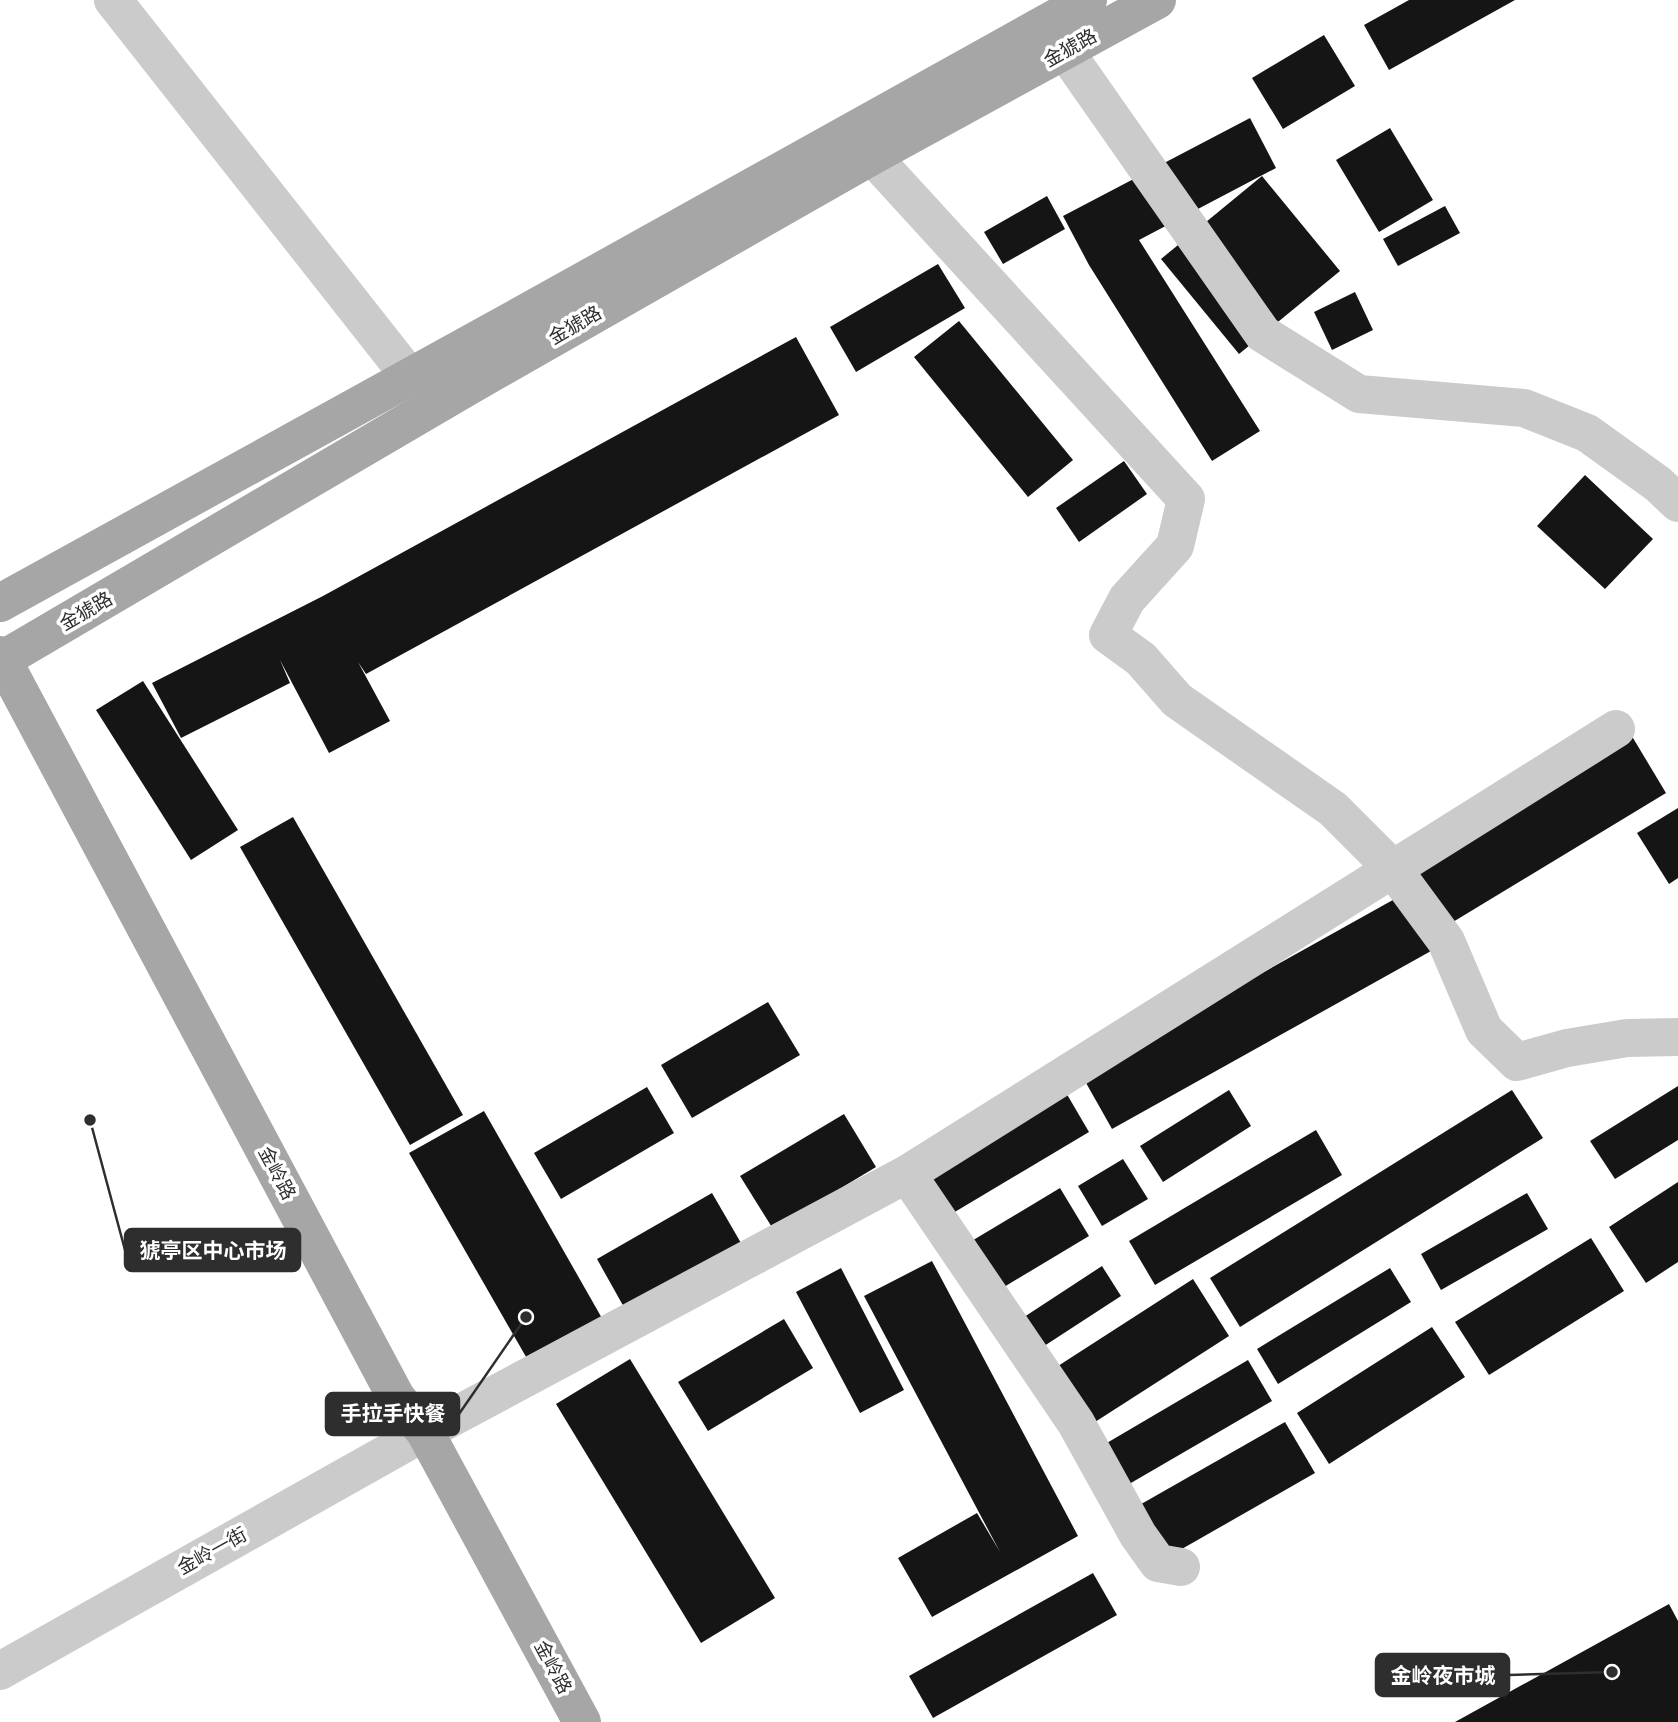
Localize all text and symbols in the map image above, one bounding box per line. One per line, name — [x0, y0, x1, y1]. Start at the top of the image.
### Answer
street label: 金猇路 — [1039, 24, 1101, 72]
street label: 金猇路 — [545, 301, 605, 349]
street label: 金猇路 — [56, 587, 116, 635]
street label: 金岭路 — [253, 1142, 301, 1204]
callout: 猇亭区中心市场 — [125, 1229, 300, 1271]
text: 猇亭区中心市场 — [140, 1239, 287, 1263]
callout: 手拉手快餐 — [326, 1393, 459, 1435]
text: 手拉手快餐 — [341, 1402, 446, 1426]
street label: 金岭一街 — [173, 1523, 251, 1579]
street label: 金岭路 — [529, 1636, 577, 1698]
callout: 金岭夜市城 — [1376, 1654, 1509, 1696]
text: 金岭夜市城 — [1391, 1664, 1496, 1688]

